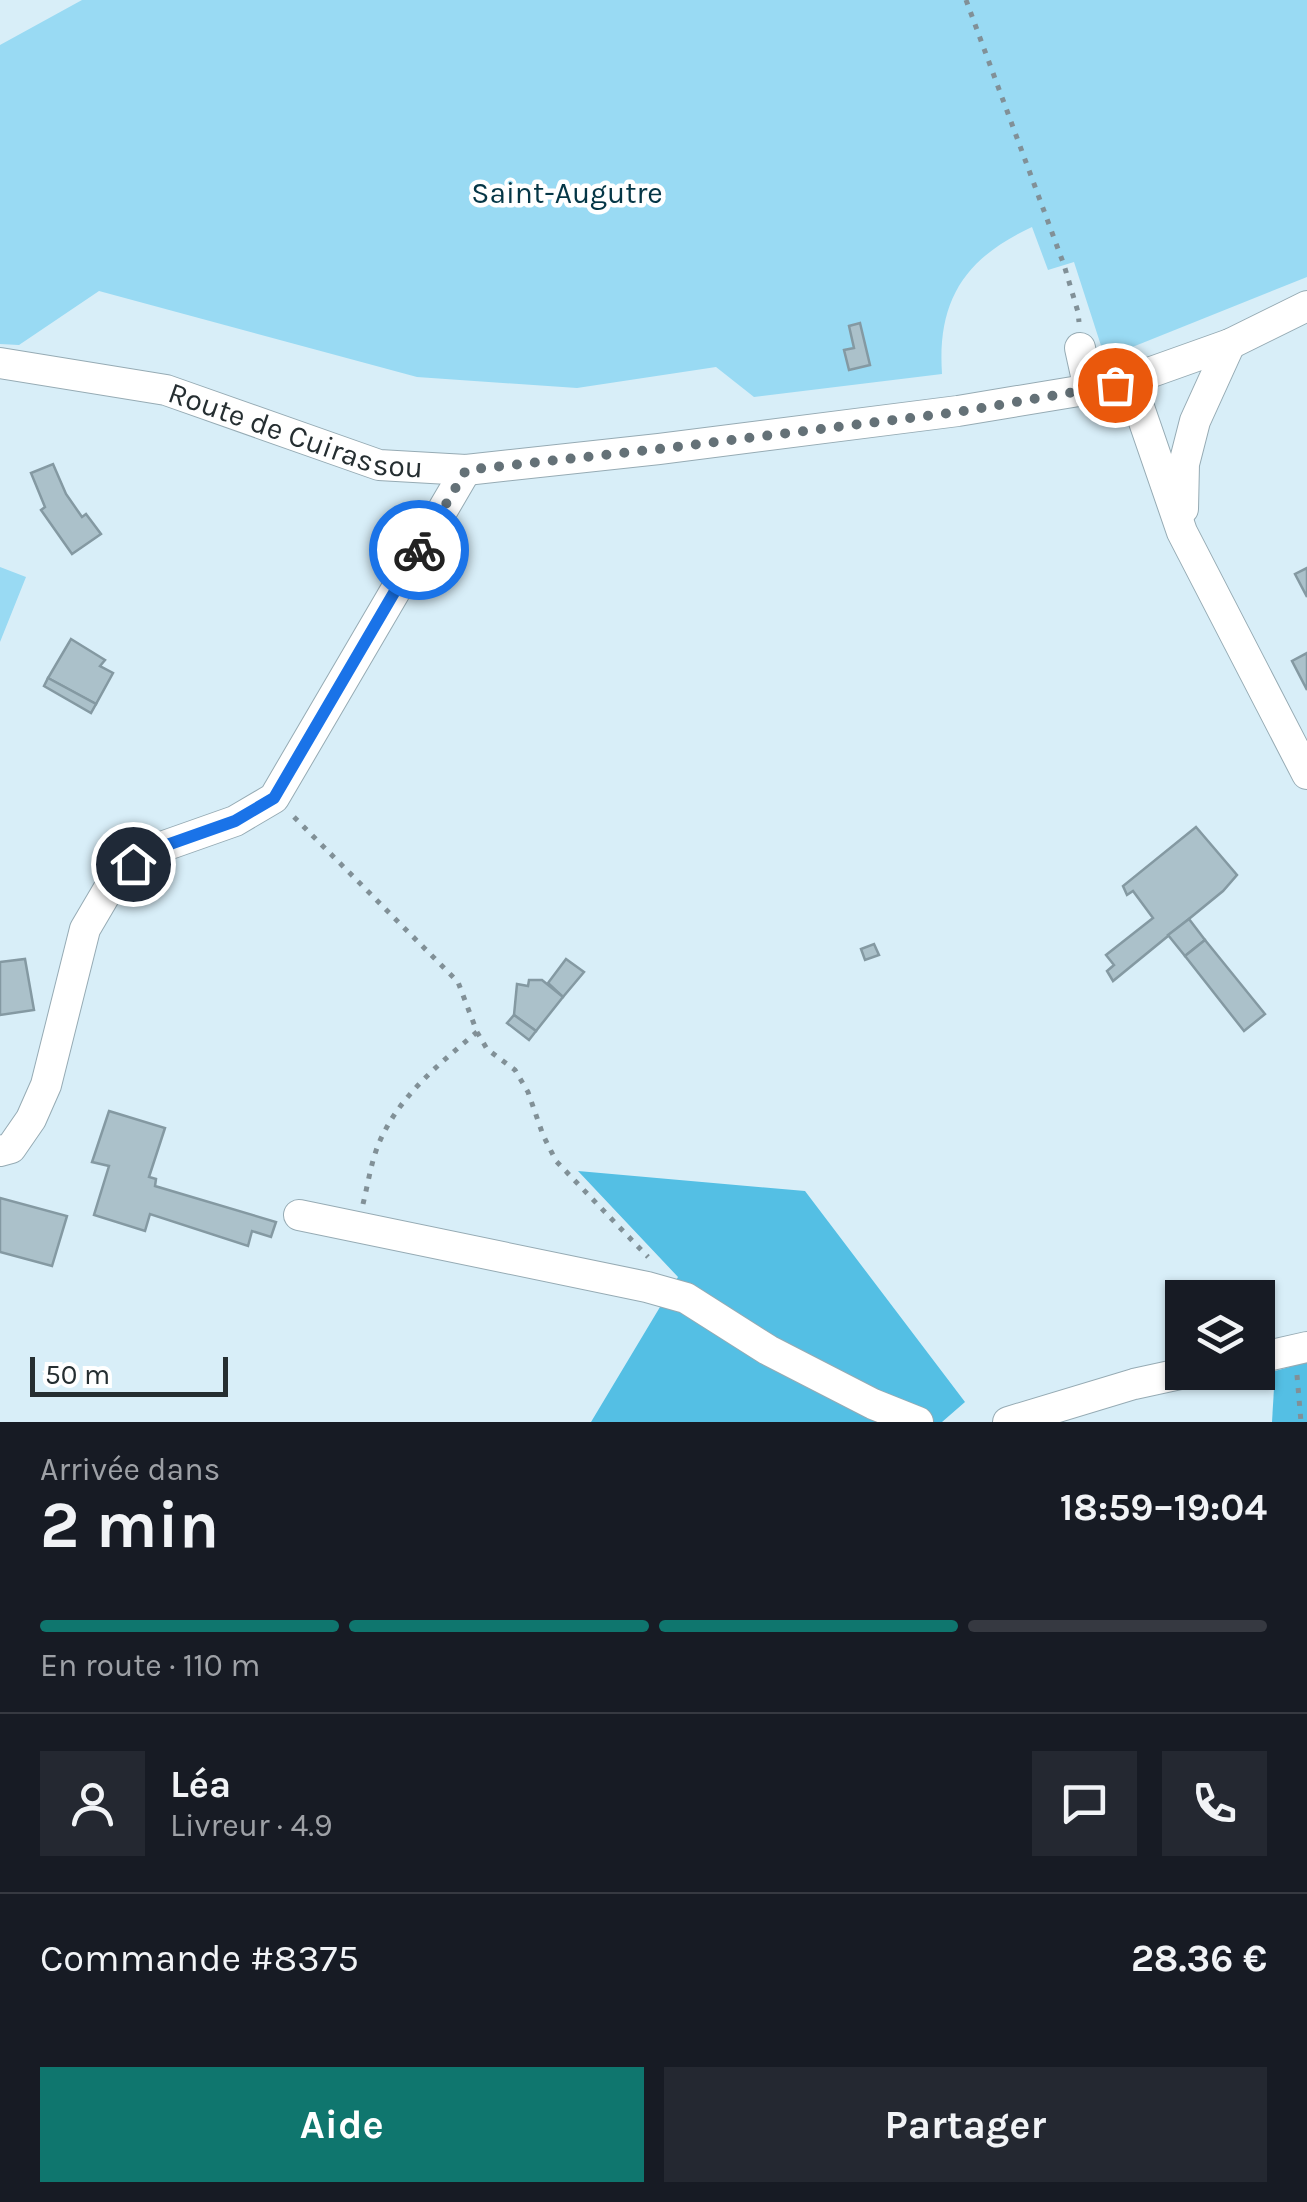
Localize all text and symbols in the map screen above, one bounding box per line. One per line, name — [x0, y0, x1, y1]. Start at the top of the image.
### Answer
park label: Saint-Augutre — [471, 175, 663, 211]
pin — [1073, 343, 1158, 428]
icon: bag — [1088, 358, 1143, 413]
street label: Route de Cuirassou — [164, 374, 424, 485]
courier — [369, 500, 469, 600]
icon: bike — [392, 523, 447, 578]
pin — [91, 822, 176, 907]
icon: home — [106, 837, 161, 892]
map controls — [1165, 1280, 1275, 1390]
button: layers — [1165, 1280, 1275, 1390]
scale bar — [30, 1352, 228, 1396]
text: 50 m — [45, 1358, 110, 1391]
text: Arrivée dans — [40, 1451, 220, 1488]
text: 18:59–19:04 — [1060, 1485, 1267, 1530]
text: 2 min — [40, 1487, 219, 1563]
text: En route · 110 m — [40, 1647, 260, 1684]
button: person — [40, 1751, 145, 1856]
button: chat — [1032, 1751, 1137, 1856]
button: phone — [1162, 1751, 1267, 1856]
text: Léa — [170, 1762, 231, 1807]
text: Livreur · 4.9 — [170, 1807, 333, 1844]
text: Commande #8375 — [40, 1936, 359, 1981]
text: 28.36 € — [1131, 1936, 1267, 1981]
button: Aide — [40, 2067, 644, 2182]
button: Partager — [664, 2067, 1267, 2182]

